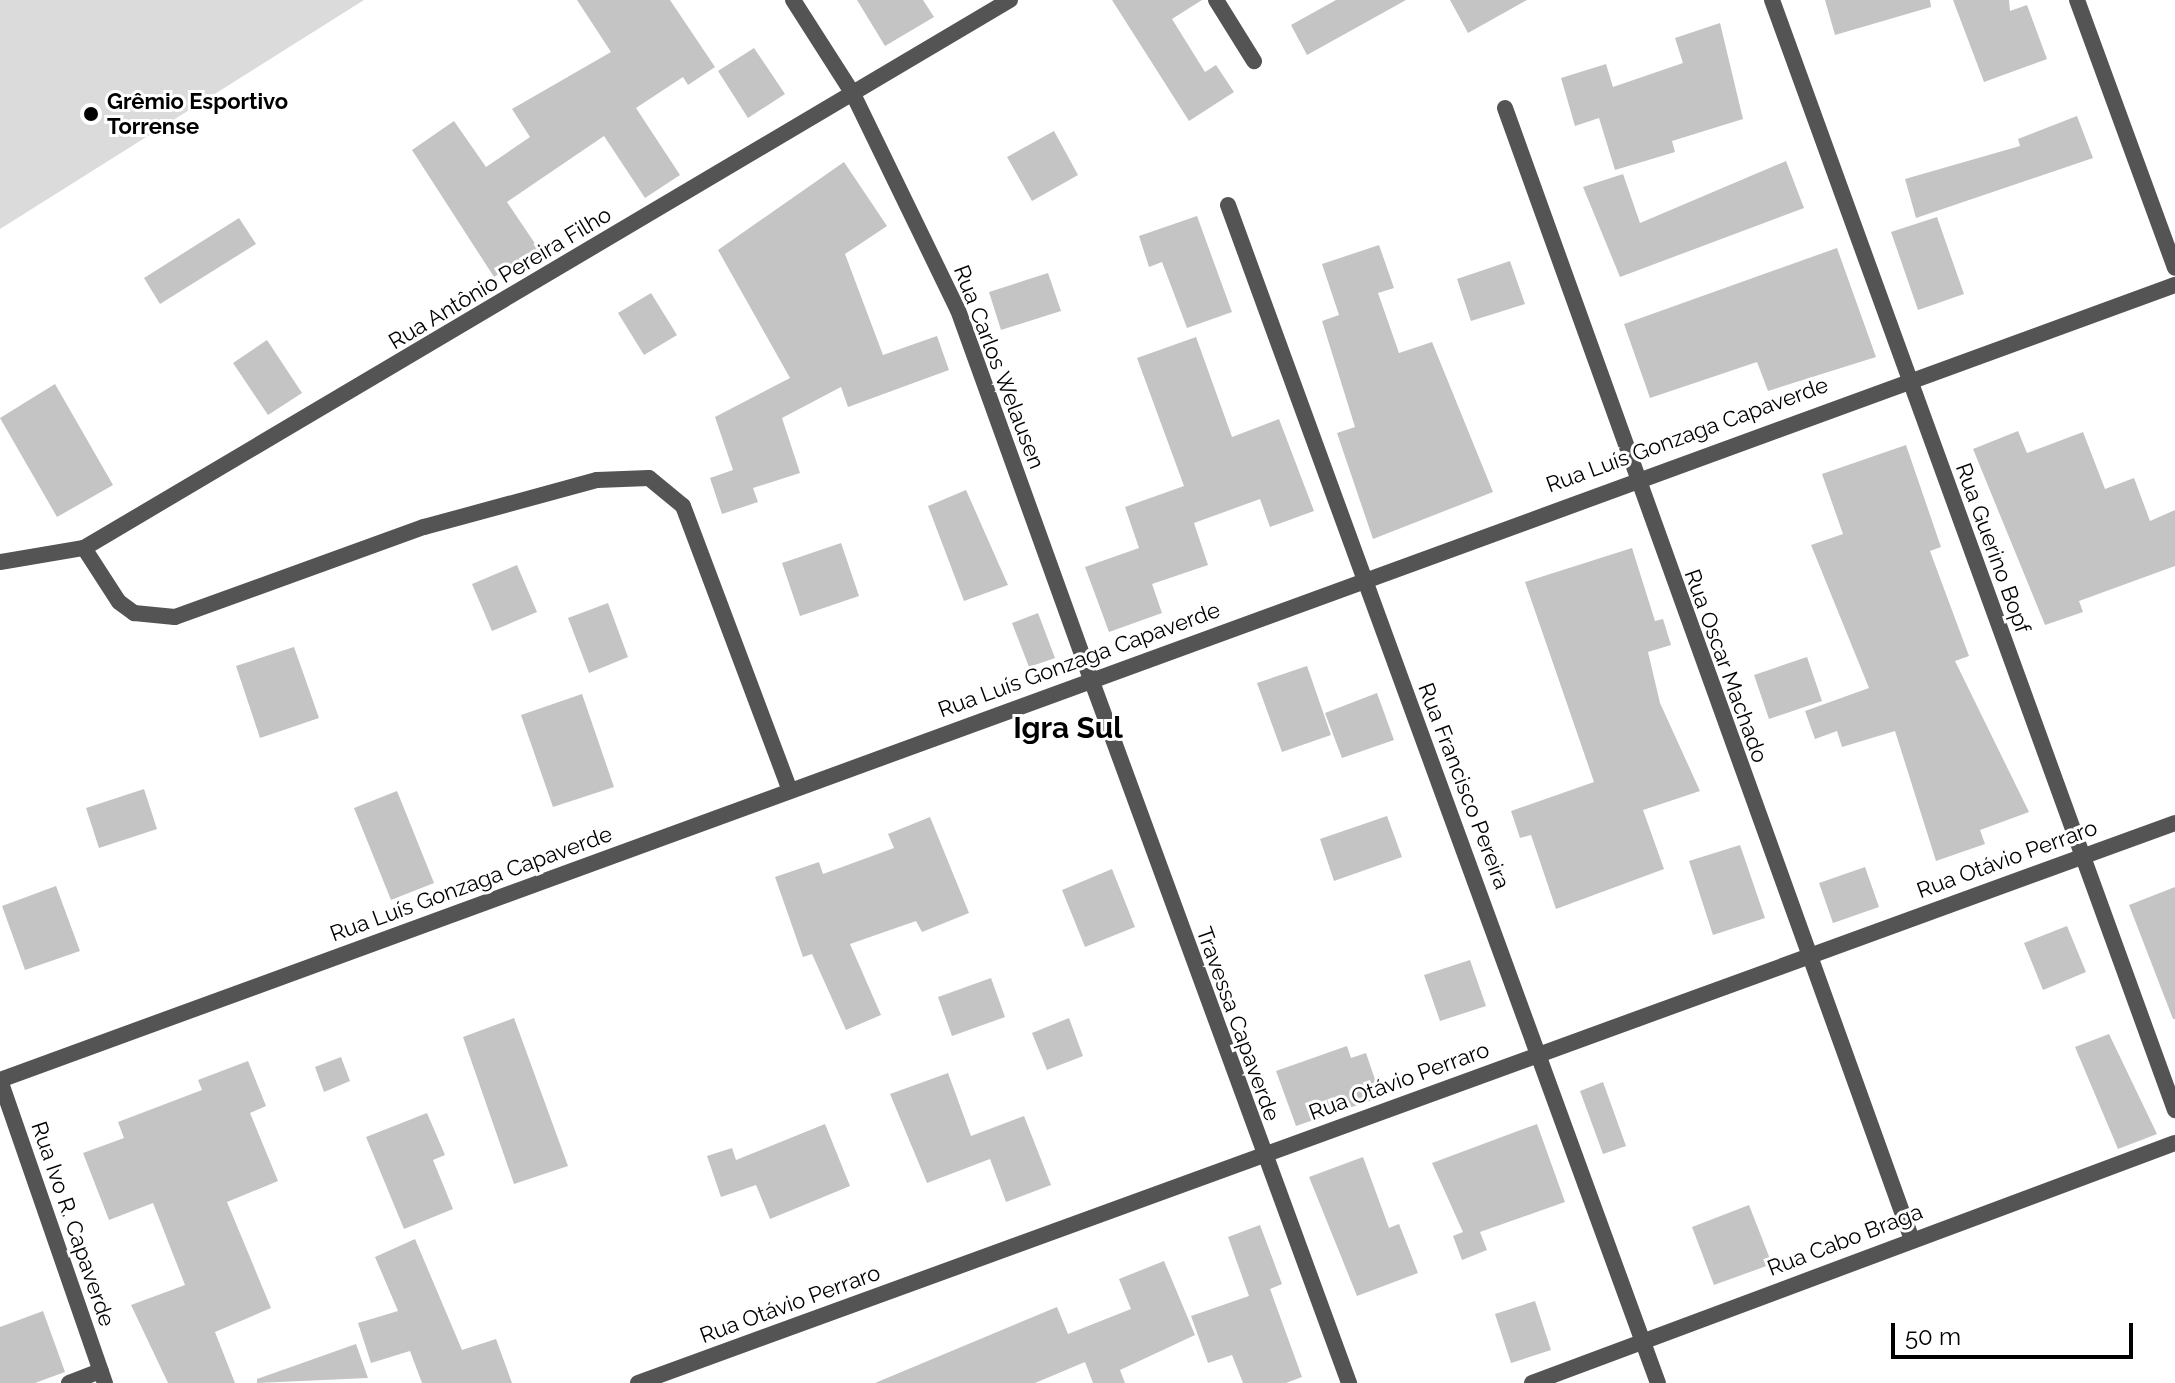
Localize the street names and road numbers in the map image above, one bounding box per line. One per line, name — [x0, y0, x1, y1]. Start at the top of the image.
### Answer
street label: Rua Antônio Pereira Filho — [384, 201, 616, 355]
street label: Rua Carlos Welausen — [948, 261, 1050, 473]
street label: Rua Luís Gonzaga Capaverde — [1542, 372, 1832, 498]
street label: Rua Guerino Bopf — [1950, 459, 2036, 637]
street label: Rua Oscar Machado — [1679, 566, 1773, 766]
street label: Rua Luís Gonzaga Capaverde — [934, 597, 1224, 723]
street label: Rua Francisco Pereira — [1412, 679, 1516, 893]
street label: Rua Otávio Perraro — [1913, 814, 2101, 904]
street label: Rua Luís Gonzaga Capaverde — [326, 821, 616, 947]
street label: Travessa Capaverde — [1191, 923, 1285, 1125]
street label: Rua Otávio Perraro — [1305, 1036, 1493, 1126]
street label: Rua Ivo R. Capaverde — [26, 1118, 120, 1330]
street label: Rua Cabo Braga — [1764, 1198, 1926, 1282]
street label: Rua Otávio Perraro — [696, 1259, 884, 1349]

